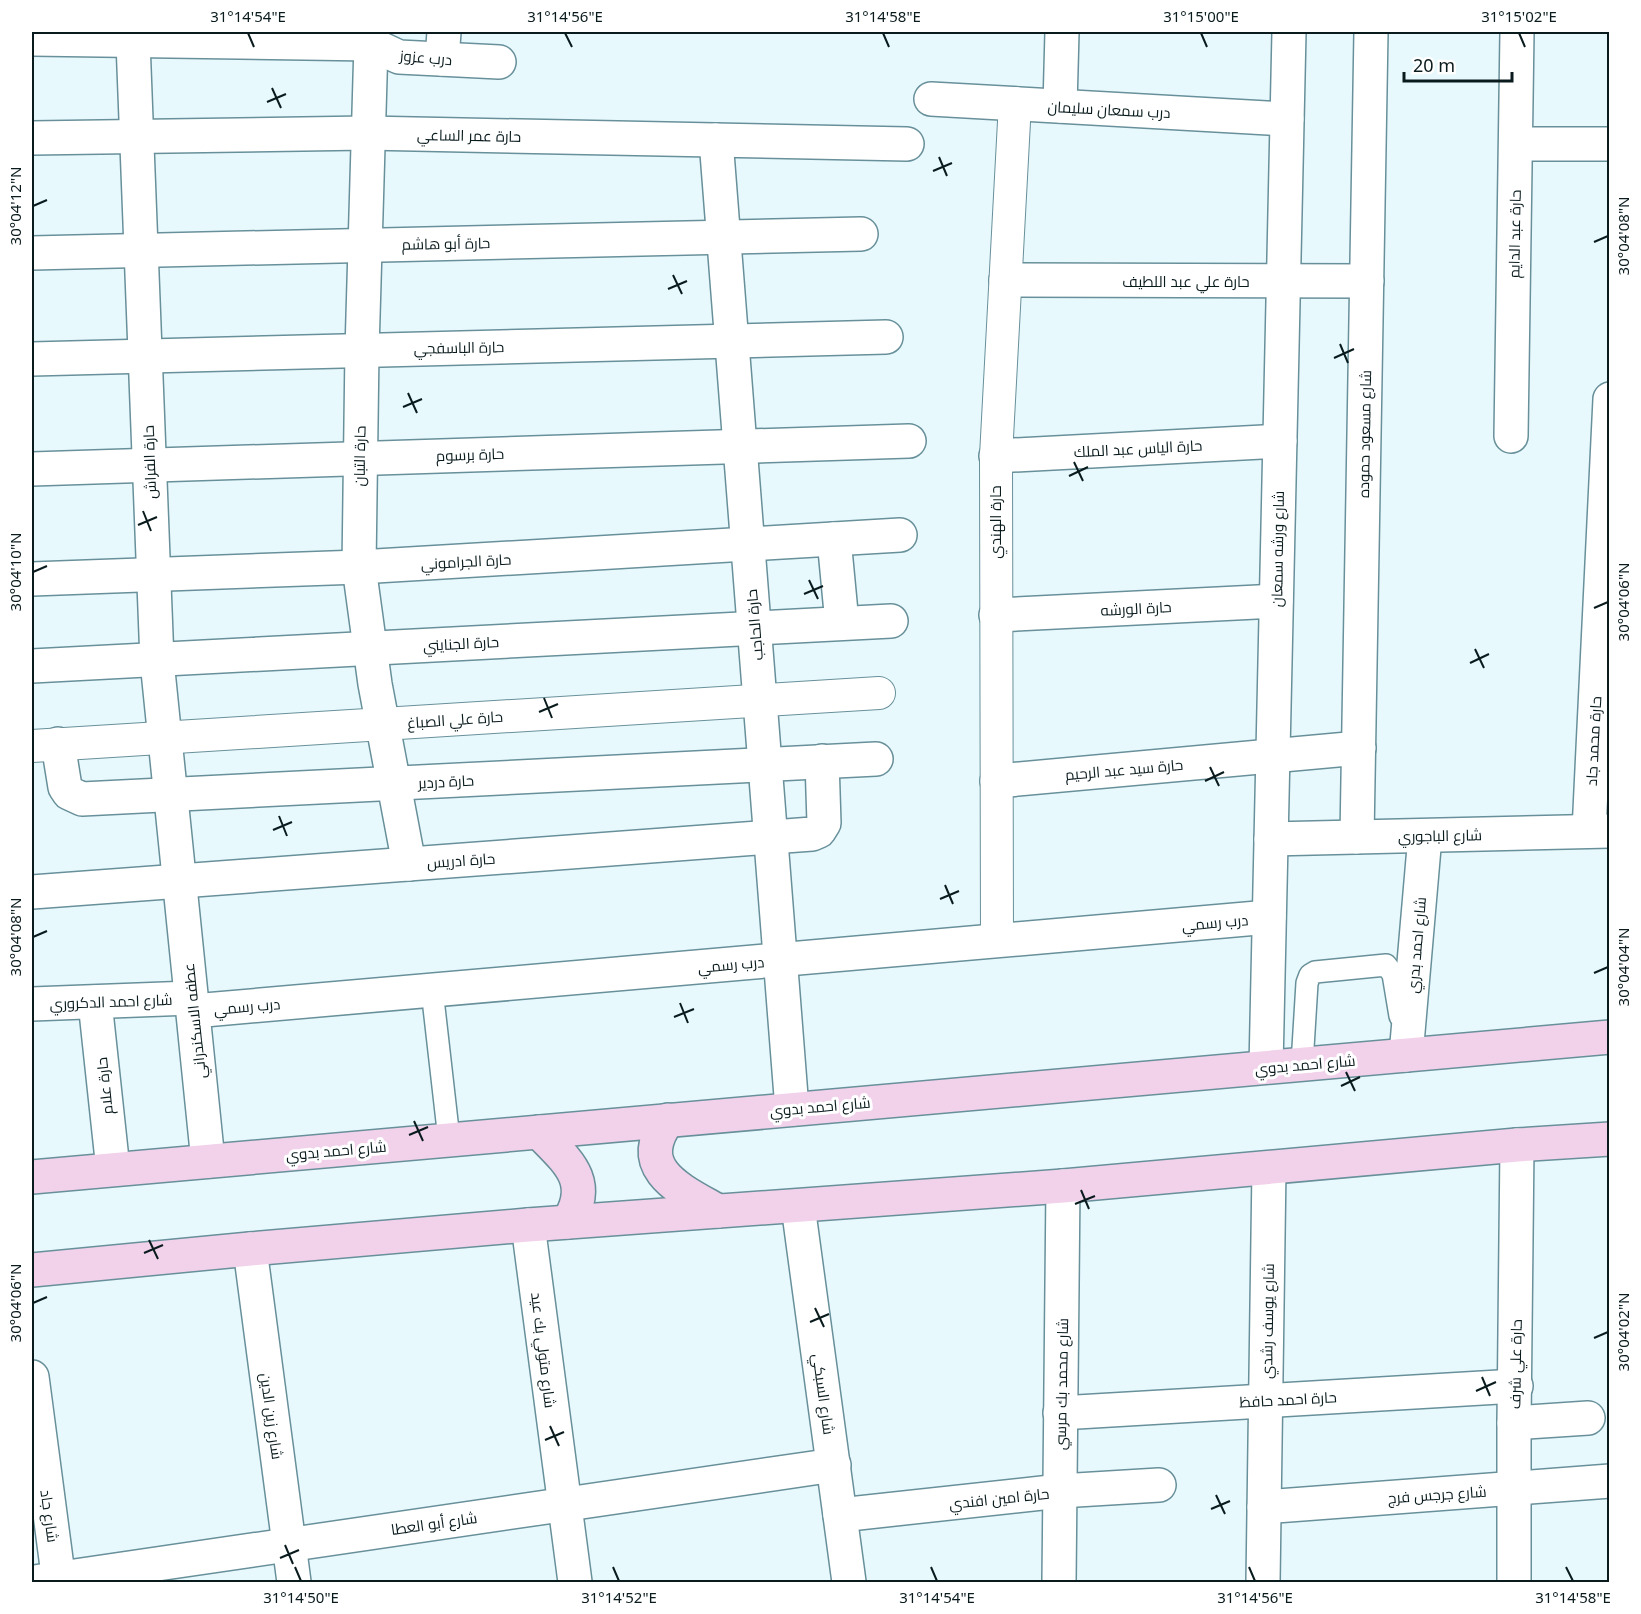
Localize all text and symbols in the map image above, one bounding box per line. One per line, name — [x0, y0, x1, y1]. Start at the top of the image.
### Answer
text: 31°14'54"E — [210, 6, 286, 26]
text: 31°14'56"E — [527, 6, 603, 26]
text: 31°14'58"E — [845, 6, 921, 26]
text: 31°15'00"E — [1163, 6, 1239, 26]
text: 31°15'02"E — [1481, 6, 1557, 26]
street label: درب عزوز — [398, 45, 453, 69]
scale bar — [1404, 45, 1512, 83]
text: 20 m — [1413, 53, 1455, 77]
street label: درب سمعان سليمان — [1047, 96, 1171, 123]
street label: حارة عمر الساعي — [417, 124, 521, 149]
text: 30°04'12"N — [5, 167, 25, 245]
street label: حارة عبد الدايم — [1503, 189, 1526, 279]
text: 30°04'08"N — [1613, 197, 1633, 275]
street label: حارة أبو هاشم — [402, 232, 490, 255]
street label: حارة علي عبد اللطيف — [1122, 271, 1250, 294]
street label: حارة الباسفجي — [414, 336, 505, 361]
street label: شارع مسعود حموده — [1353, 370, 1377, 498]
street label: حارة الفراش — [138, 425, 161, 499]
street label: حارة التبان — [348, 425, 371, 487]
street label: حارة الياس عبد الملك — [1073, 435, 1203, 462]
street label: حارة برسوم — [436, 443, 505, 466]
street label: حارة الهندي — [985, 485, 1008, 559]
street label: شارع ورشه سمعان — [1266, 491, 1290, 607]
text: 30°04'10"N — [5, 533, 25, 611]
street label: حارة الجراموني — [420, 549, 512, 576]
text: 30°04'06"N — [1613, 563, 1633, 641]
street label: حارة الحاجب — [741, 588, 767, 662]
street label: حارة الورشه — [1100, 596, 1172, 620]
street label: حارة الجنايني — [422, 631, 500, 658]
street label: حارة محمد جاد — [1581, 695, 1605, 787]
street label: حارة علي الصباغ — [406, 706, 504, 735]
street label: حارة سيد عبد الرحيم — [1064, 754, 1184, 785]
street label: حارة دردير — [416, 770, 475, 793]
street label: شارع الباجوري — [1398, 824, 1482, 849]
street label: حارة ادريس — [426, 848, 496, 873]
street label: شارع احمد بدري — [1402, 896, 1433, 994]
text: 30°04'08"N — [5, 898, 25, 976]
street label: درب رسمي — [1181, 909, 1249, 938]
text: 30°04'04"N — [1613, 928, 1633, 1006]
street label: درب رسمي — [697, 951, 765, 980]
street label: عطفه الاسكندراني — [178, 962, 213, 1080]
street label: شارع احمد الدكروري — [49, 989, 173, 1016]
street label: درب رسمي — [213, 993, 281, 1022]
street label: شارع احمد بدوي — [1254, 1050, 1356, 1081]
street label: حارة علام — [91, 1056, 118, 1116]
street label: شارع احمد بدوي — [769, 1092, 871, 1123]
street label: شارع احمد بدوي — [285, 1136, 387, 1167]
street label: شارع يوسف رشدي — [1256, 1263, 1281, 1379]
text: 30°04'06"N — [5, 1264, 25, 1342]
street label: شارع متولي بك عيد — [524, 1291, 561, 1409]
text: 30°04'02"N — [1613, 1293, 1633, 1371]
street label: شارع محمد بك مرسي — [1050, 1318, 1075, 1450]
street label: حارة علي شرف — [1504, 1319, 1529, 1409]
street label: شارع السبكي — [805, 1352, 840, 1436]
street label: شارع زين الدين — [254, 1371, 288, 1461]
street label: حارة احمد حافظ — [1239, 1386, 1337, 1412]
street label: شارع جرجس فرج — [1387, 1481, 1487, 1509]
street label: حارة امين افندي — [948, 1483, 1051, 1516]
street label: شارع جاد — [34, 1488, 64, 1544]
street label: شارع أبو العطا — [390, 1507, 479, 1541]
text: 31°14'50"E — [263, 1587, 339, 1607]
text: 31°14'52"E — [581, 1587, 657, 1607]
text: 31°14'54"E — [899, 1587, 975, 1607]
text: 31°14'56"E — [1217, 1587, 1293, 1607]
text: 31°14'58"E — [1535, 1587, 1611, 1607]

